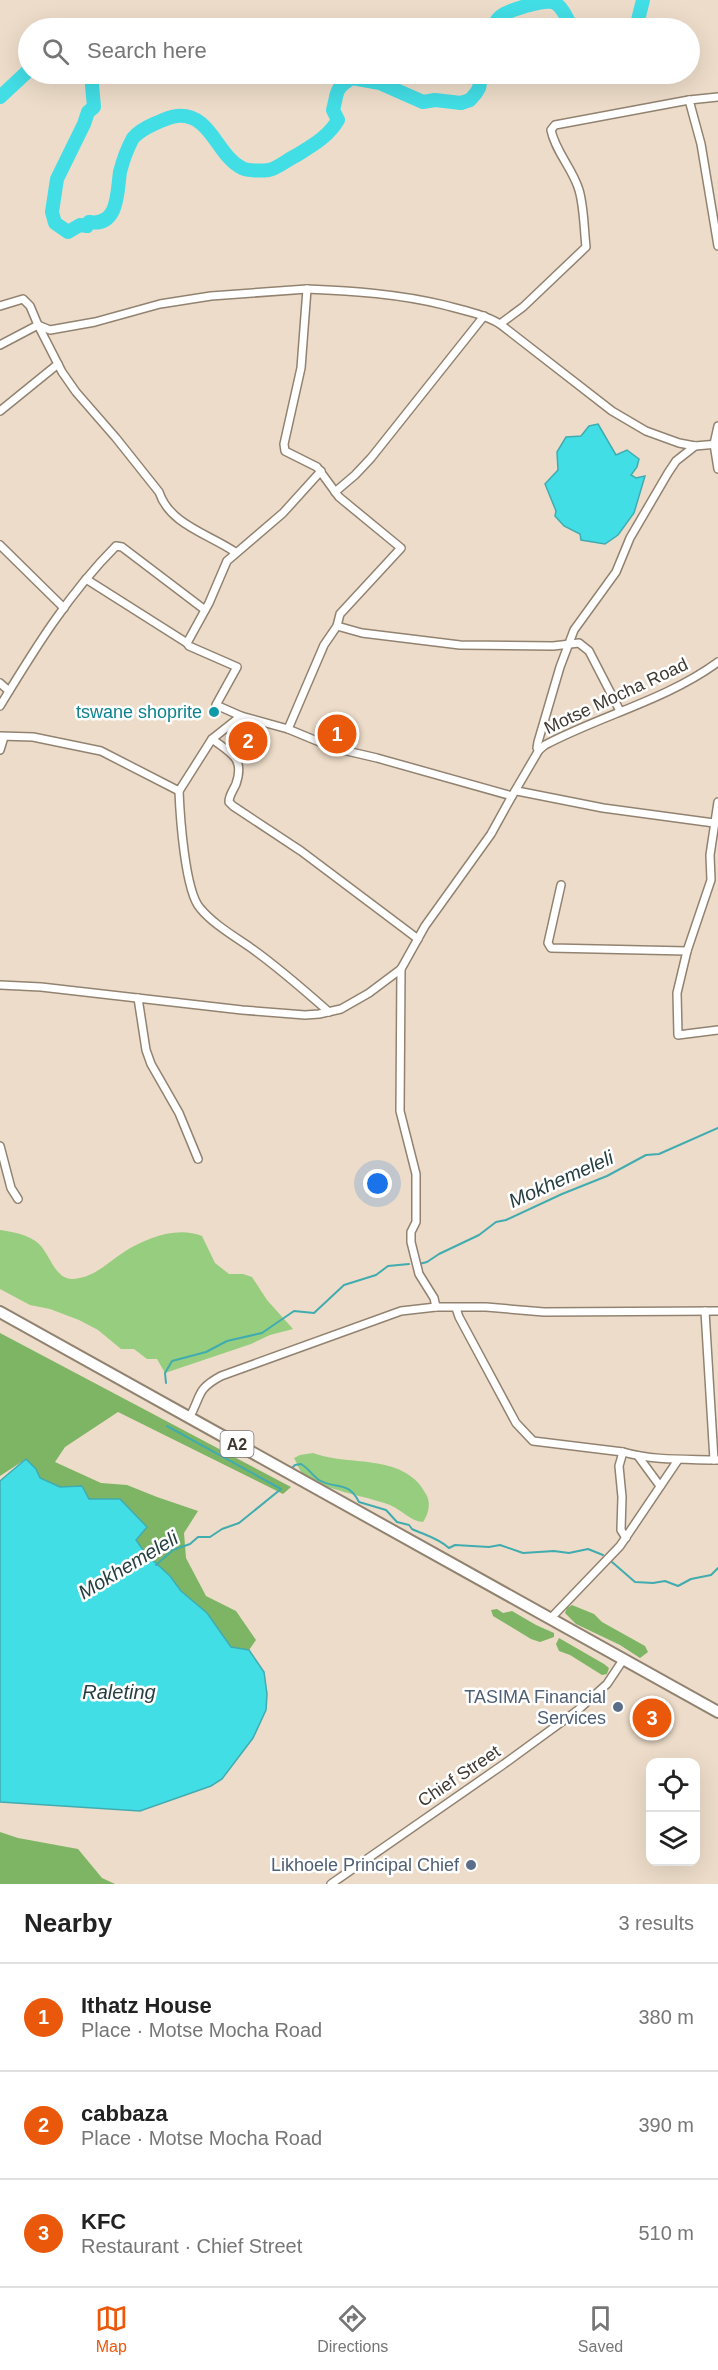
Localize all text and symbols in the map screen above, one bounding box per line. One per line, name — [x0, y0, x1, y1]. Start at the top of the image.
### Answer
search box — [18, 18, 700, 84]
icon: search — [39, 35, 72, 68]
text: Search here — [87, 38, 207, 63]
street label: Motse Mocha Road — [541, 654, 691, 738]
place label: tswane shoprite — [76, 702, 202, 722]
marker: tswane shoprite — [207, 705, 221, 719]
pin: 1 — [318, 712, 356, 756]
pin: 2 — [228, 718, 268, 764]
water label: Mokhemeleli — [505, 1146, 617, 1212]
your location — [363, 1169, 392, 1198]
road number: A2 — [220, 1431, 254, 1457]
water label: Mokhemeleli — [74, 1526, 182, 1603]
water label: Raleting — [82, 1681, 156, 1703]
place label: TASIMA Financial Services — [464, 1687, 606, 1728]
pin: 3 — [632, 1696, 672, 1740]
marker: TASIMA Financial Services — [611, 1700, 625, 1714]
street label: Chief Street — [414, 1741, 504, 1811]
map controls — [646, 1758, 700, 1866]
button: locate — [646, 1758, 700, 1812]
button: layers — [646, 1812, 700, 1866]
place label: Likhoele Principal Chief — [271, 1855, 460, 1875]
marker: Likhoele Principal Chief — [464, 1858, 478, 1872]
text: Nearby — [24, 1908, 112, 1938]
text: 3 results — [618, 1912, 694, 1934]
text: Ithatz House — [81, 1993, 212, 2018]
text: 1 — [38, 2006, 49, 2028]
text: 380 m — [638, 2006, 694, 2028]
text: Place · Motse Mocha Road — [81, 2019, 322, 2041]
text: cabbaza — [81, 2101, 168, 2126]
text: 2 — [38, 2114, 49, 2136]
text: 390 m — [638, 2114, 694, 2136]
text: Place · Motse Mocha Road — [81, 2127, 322, 2149]
text: KFC — [81, 2209, 126, 2234]
text: 3 — [38, 2222, 49, 2244]
text: 510 m — [638, 2222, 694, 2244]
text: Restaurant · Chief Street — [81, 2235, 302, 2257]
tab: Map — [95, 2302, 128, 2356]
tab: Directions — [317, 2302, 388, 2356]
tab: Saved — [578, 2302, 623, 2356]

